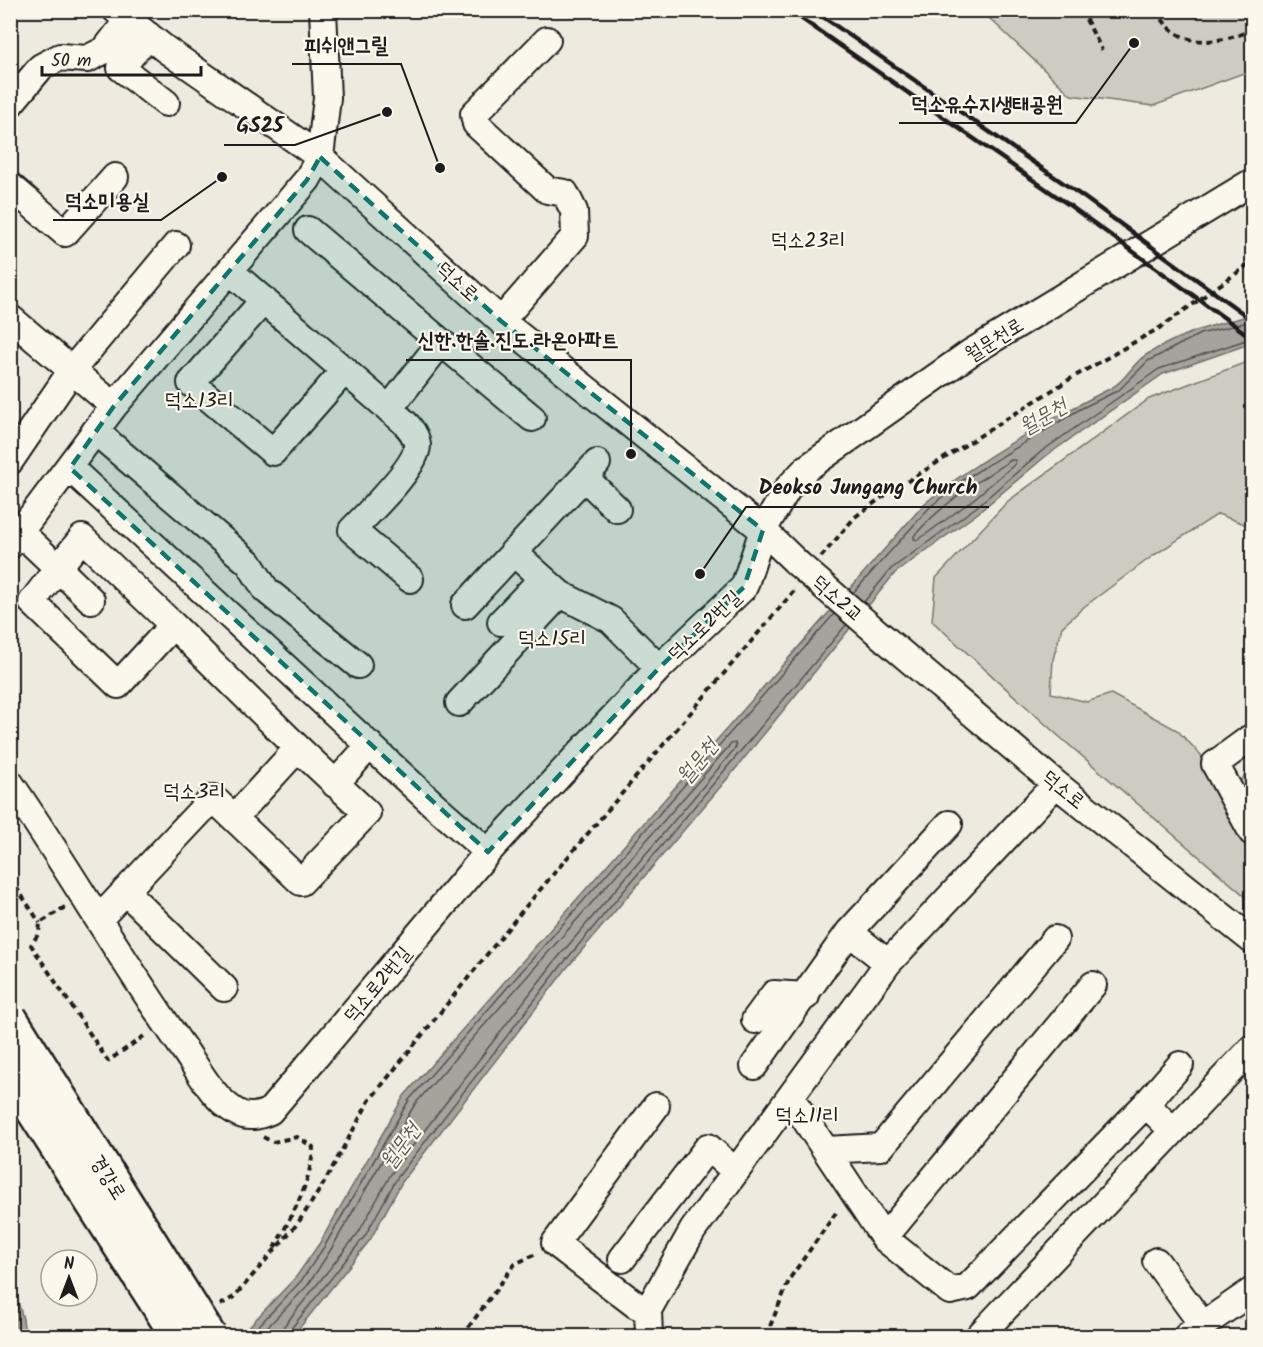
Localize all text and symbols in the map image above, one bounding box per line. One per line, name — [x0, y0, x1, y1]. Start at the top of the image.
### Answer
callout: 피쉬앤그릴 — [292, 25, 401, 64]
text: 피쉬앤그릴 — [304, 30, 389, 63]
scale bar — [42, 39, 201, 77]
text: 50 m — [51, 47, 91, 76]
callout: 덕소유수지생태공원 — [899, 84, 1076, 123]
text: 덕소유수지생태공원 — [911, 89, 1063, 122]
callout: GS25 — [224, 106, 295, 145]
text: GS25 — [237, 110, 286, 143]
callout: 덕소미용실 — [53, 181, 161, 220]
text: 덕소미용실 — [65, 186, 149, 219]
district label: 덕소23리 — [771, 225, 845, 258]
street label: 덕소로 — [428, 254, 485, 311]
street label: 월문천로 — [959, 310, 1031, 371]
callout: 신한.한솔.진도.라온아파트 — [406, 321, 631, 360]
text: 신한.한솔.진도.라온아파트 — [418, 325, 619, 358]
district label: 덕소13리 — [164, 385, 234, 418]
water label: 월문천 — [1014, 389, 1076, 444]
callout: Deokso Jungang Church — [746, 468, 989, 507]
text: Deokso Jungang Church — [759, 472, 978, 505]
street label: 덕소2교 — [804, 568, 870, 631]
street label: 덕소로2번길 — [661, 583, 750, 670]
district label: 덕소15리 — [518, 623, 586, 656]
water label: 월문천 — [669, 730, 728, 792]
street label: 덕소로 — [1034, 763, 1092, 818]
district label: 덕소3리 — [163, 776, 225, 809]
street label: 덕소로2번길 — [337, 940, 420, 1031]
district label: 덕소11리 — [775, 1100, 839, 1133]
water label: 월문천 — [373, 1115, 431, 1177]
street label: 경강로 — [81, 1149, 134, 1207]
north arrow — [39, 1248, 99, 1308]
text: N — [64, 1252, 74, 1277]

